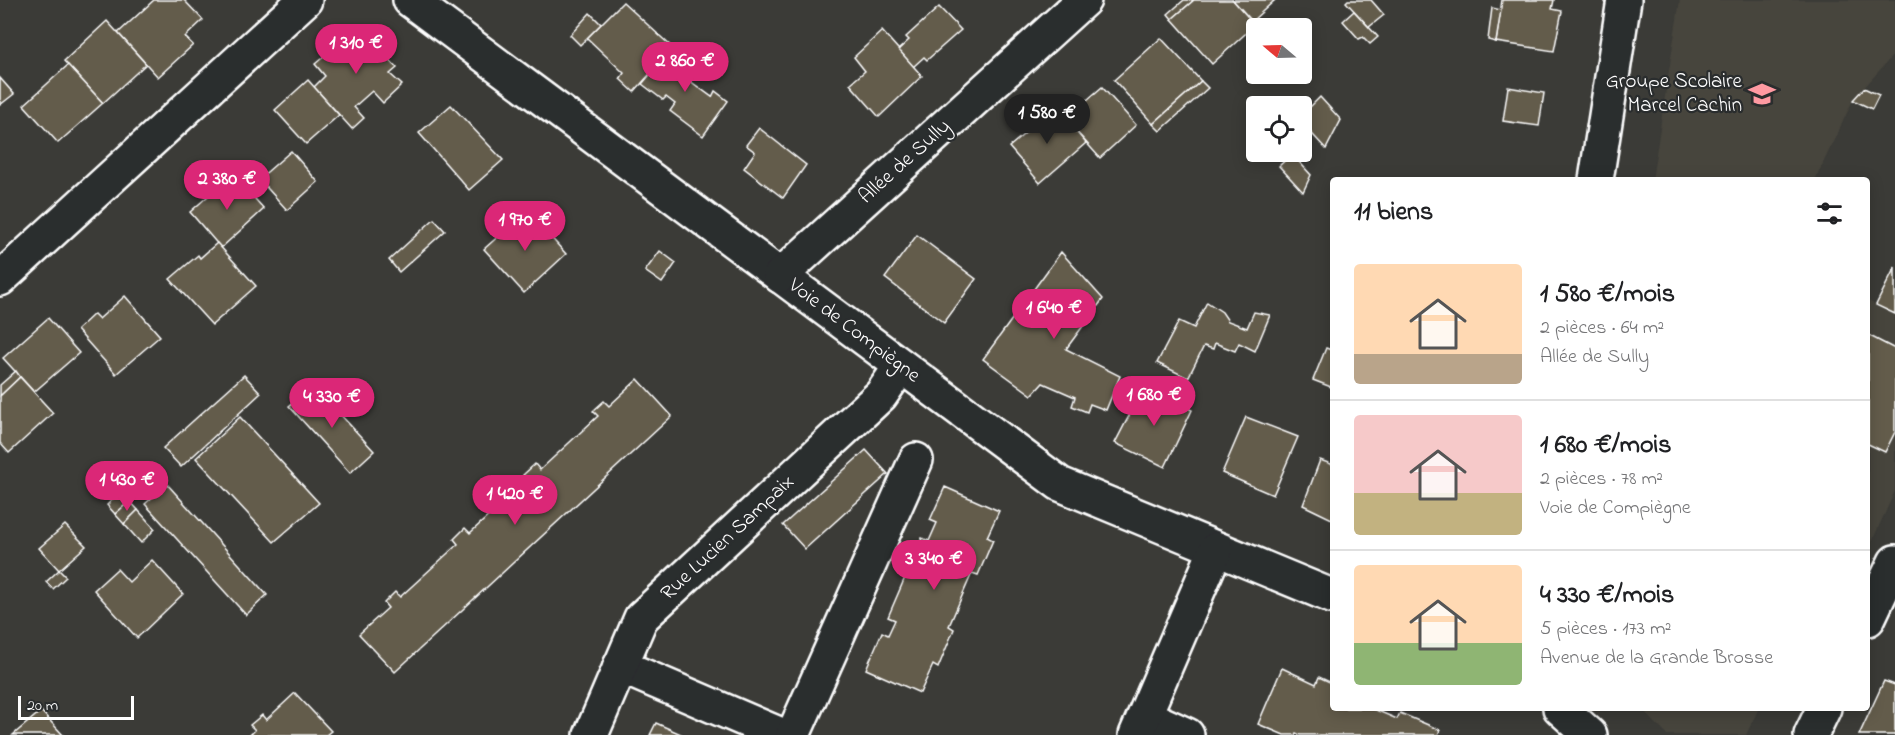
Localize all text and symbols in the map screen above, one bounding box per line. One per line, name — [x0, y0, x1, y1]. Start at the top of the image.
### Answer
north arrow — [1246, 18, 1312, 84]
map controls — [1246, 18, 1312, 162]
pin: 1 310 € — [301, 24, 411, 75]
text: 1 310 € — [329, 29, 383, 58]
pin: 2 860 € — [630, 42, 740, 93]
text: 2 860 € — [656, 47, 714, 76]
place label: Groupe Scolaire Marcel Cachin — [1606, 67, 1743, 121]
school or university icon: Groupe Scolaire Marcel Cachin — [1747, 79, 1777, 109]
pin: 1 580 € — [992, 94, 1102, 145]
button: locate — [1246, 96, 1312, 162]
text: 1 580 € — [1018, 99, 1076, 128]
street label: Allée de Sully — [852, 112, 959, 213]
pin: 2 380 € — [172, 160, 282, 211]
text: 2 380 € — [198, 165, 256, 194]
text: 11 biens — [1354, 194, 1433, 232]
icon: filters — [1813, 197, 1846, 230]
pin: 1 970 € — [470, 201, 580, 252]
text: 1 970 € — [498, 206, 552, 235]
street label: Voie de Compiègne — [780, 271, 927, 393]
text: 1 580 €/mois — [1540, 276, 1675, 314]
icon: home — [1402, 288, 1474, 360]
pin: 1 640 € — [999, 289, 1109, 340]
text: 1 640 € — [1026, 294, 1082, 323]
text: 2 pièces · 64 m² — [1540, 314, 1664, 343]
text: Allée de Sully — [1540, 343, 1649, 372]
pin: 1 680 € — [1099, 376, 1209, 427]
pin: 4 330 € — [277, 378, 387, 429]
text: 1 680 € — [1126, 381, 1182, 410]
text: 4 330 € — [303, 383, 361, 412]
text: 1 680 €/mois — [1540, 427, 1671, 465]
icon: home — [1402, 439, 1474, 511]
pin: 1 430 € — [72, 461, 182, 512]
text: 2 pièces · 78 m² — [1540, 465, 1663, 494]
text: 1 430 € — [99, 466, 155, 495]
street label: Rue Lucien Sampaix — [654, 468, 802, 608]
pin: 1 420 € — [460, 475, 570, 526]
text: 1 420 € — [486, 480, 544, 509]
text: Voie de Compiègne — [1540, 494, 1691, 523]
pin: 3 340 € — [879, 540, 989, 591]
text: 3 340 € — [905, 545, 963, 574]
text: 4 330 €/mois — [1540, 577, 1674, 615]
icon: home — [1402, 589, 1474, 661]
text: 5 pièces · 173 m² — [1540, 615, 1671, 644]
text: Avenue de la Grande Brosse — [1540, 644, 1773, 673]
scale bar — [18, 693, 134, 720]
text: 20 m — [27, 694, 58, 718]

